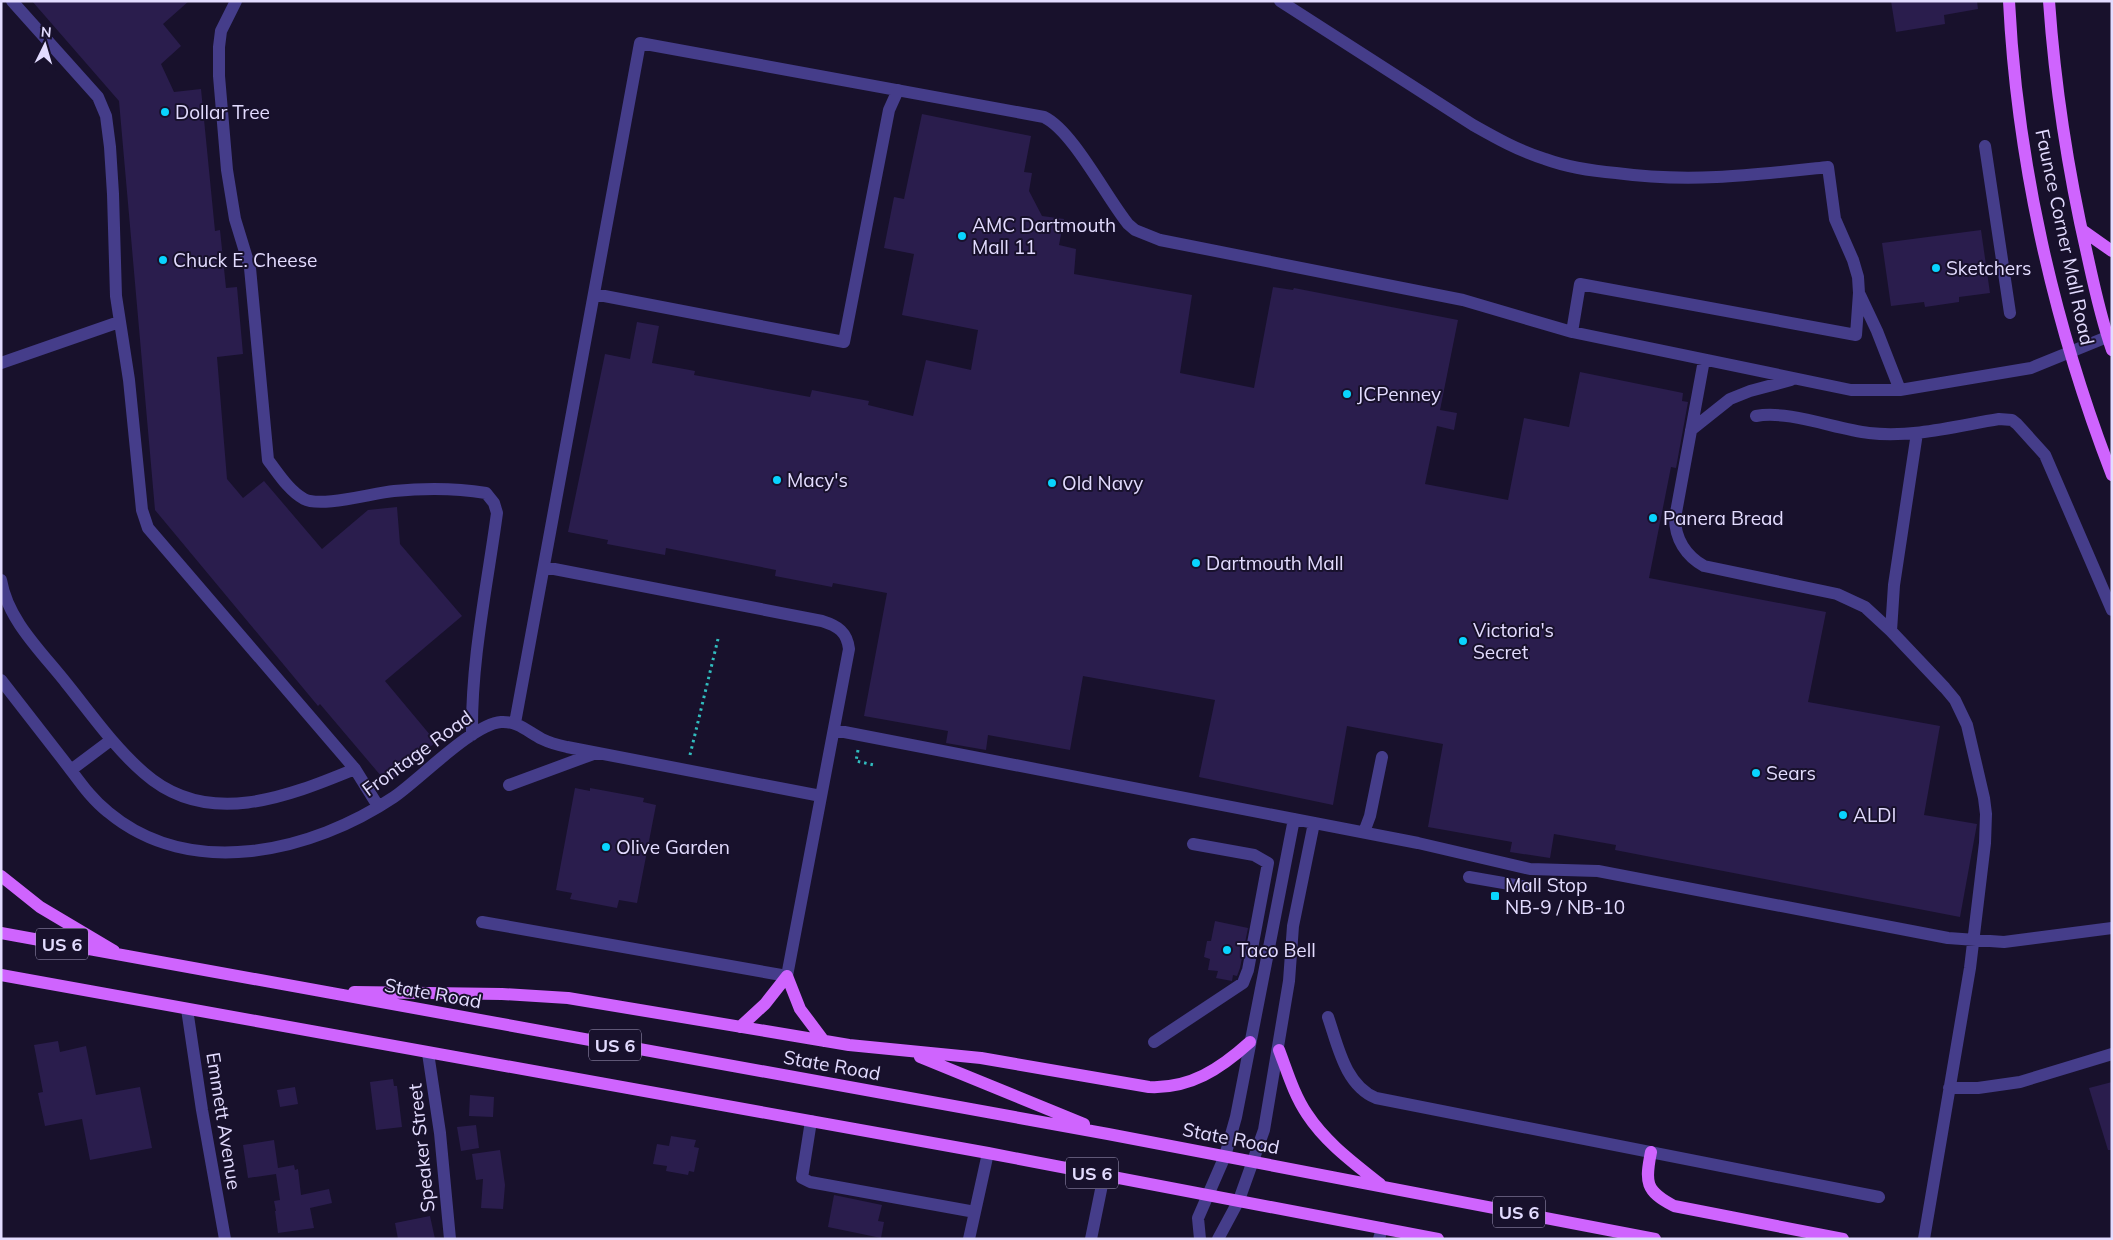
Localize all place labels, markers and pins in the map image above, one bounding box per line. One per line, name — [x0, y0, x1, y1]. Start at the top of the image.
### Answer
place label: Dollar Tree — [175, 100, 270, 124]
marker: Dollar Tree — [159, 106, 171, 118]
place label: AMC Dartmouth Mall 11 — [972, 213, 1116, 259]
marker: AMC Dartmouth Mall 11 — [956, 230, 968, 242]
place label: Chuck E. Cheese — [173, 248, 317, 272]
marker: Chuck E. Cheese — [157, 254, 169, 266]
place label: Sketchers — [1946, 256, 2031, 280]
marker: Sketchers — [1930, 262, 1942, 274]
place label: JCPenney — [1357, 382, 1441, 406]
marker: JCPenney — [1341, 388, 1353, 400]
place label: Macy's — [787, 468, 848, 492]
place label: Old Navy — [1062, 471, 1143, 495]
marker: Macy's — [771, 474, 783, 486]
marker: Old Navy — [1046, 477, 1058, 489]
place label: Panera Bread — [1663, 506, 1784, 530]
marker: Panera Bread — [1647, 512, 1659, 524]
place label: Dartmouth Mall — [1206, 551, 1344, 575]
marker: Dartmouth Mall — [1190, 557, 1202, 569]
place label: Victoria's Secret — [1473, 618, 1554, 664]
marker: Victoria's Secret — [1457, 635, 1469, 647]
place label: Sears — [1766, 761, 1816, 785]
marker: Sears — [1750, 767, 1762, 779]
place label: ALDI — [1853, 803, 1896, 827]
marker: ALDI — [1837, 809, 1849, 821]
place label: Olive Garden — [616, 835, 730, 859]
marker: Olive Garden — [600, 841, 612, 853]
place label: Mall Stop NB-9 / NB-10 — [1505, 873, 1625, 919]
marker: Mall Stop NB-9 / NB-10 — [1489, 890, 1501, 902]
place label: Taco Bell — [1237, 938, 1316, 962]
marker: Taco Bell — [1221, 944, 1233, 956]

